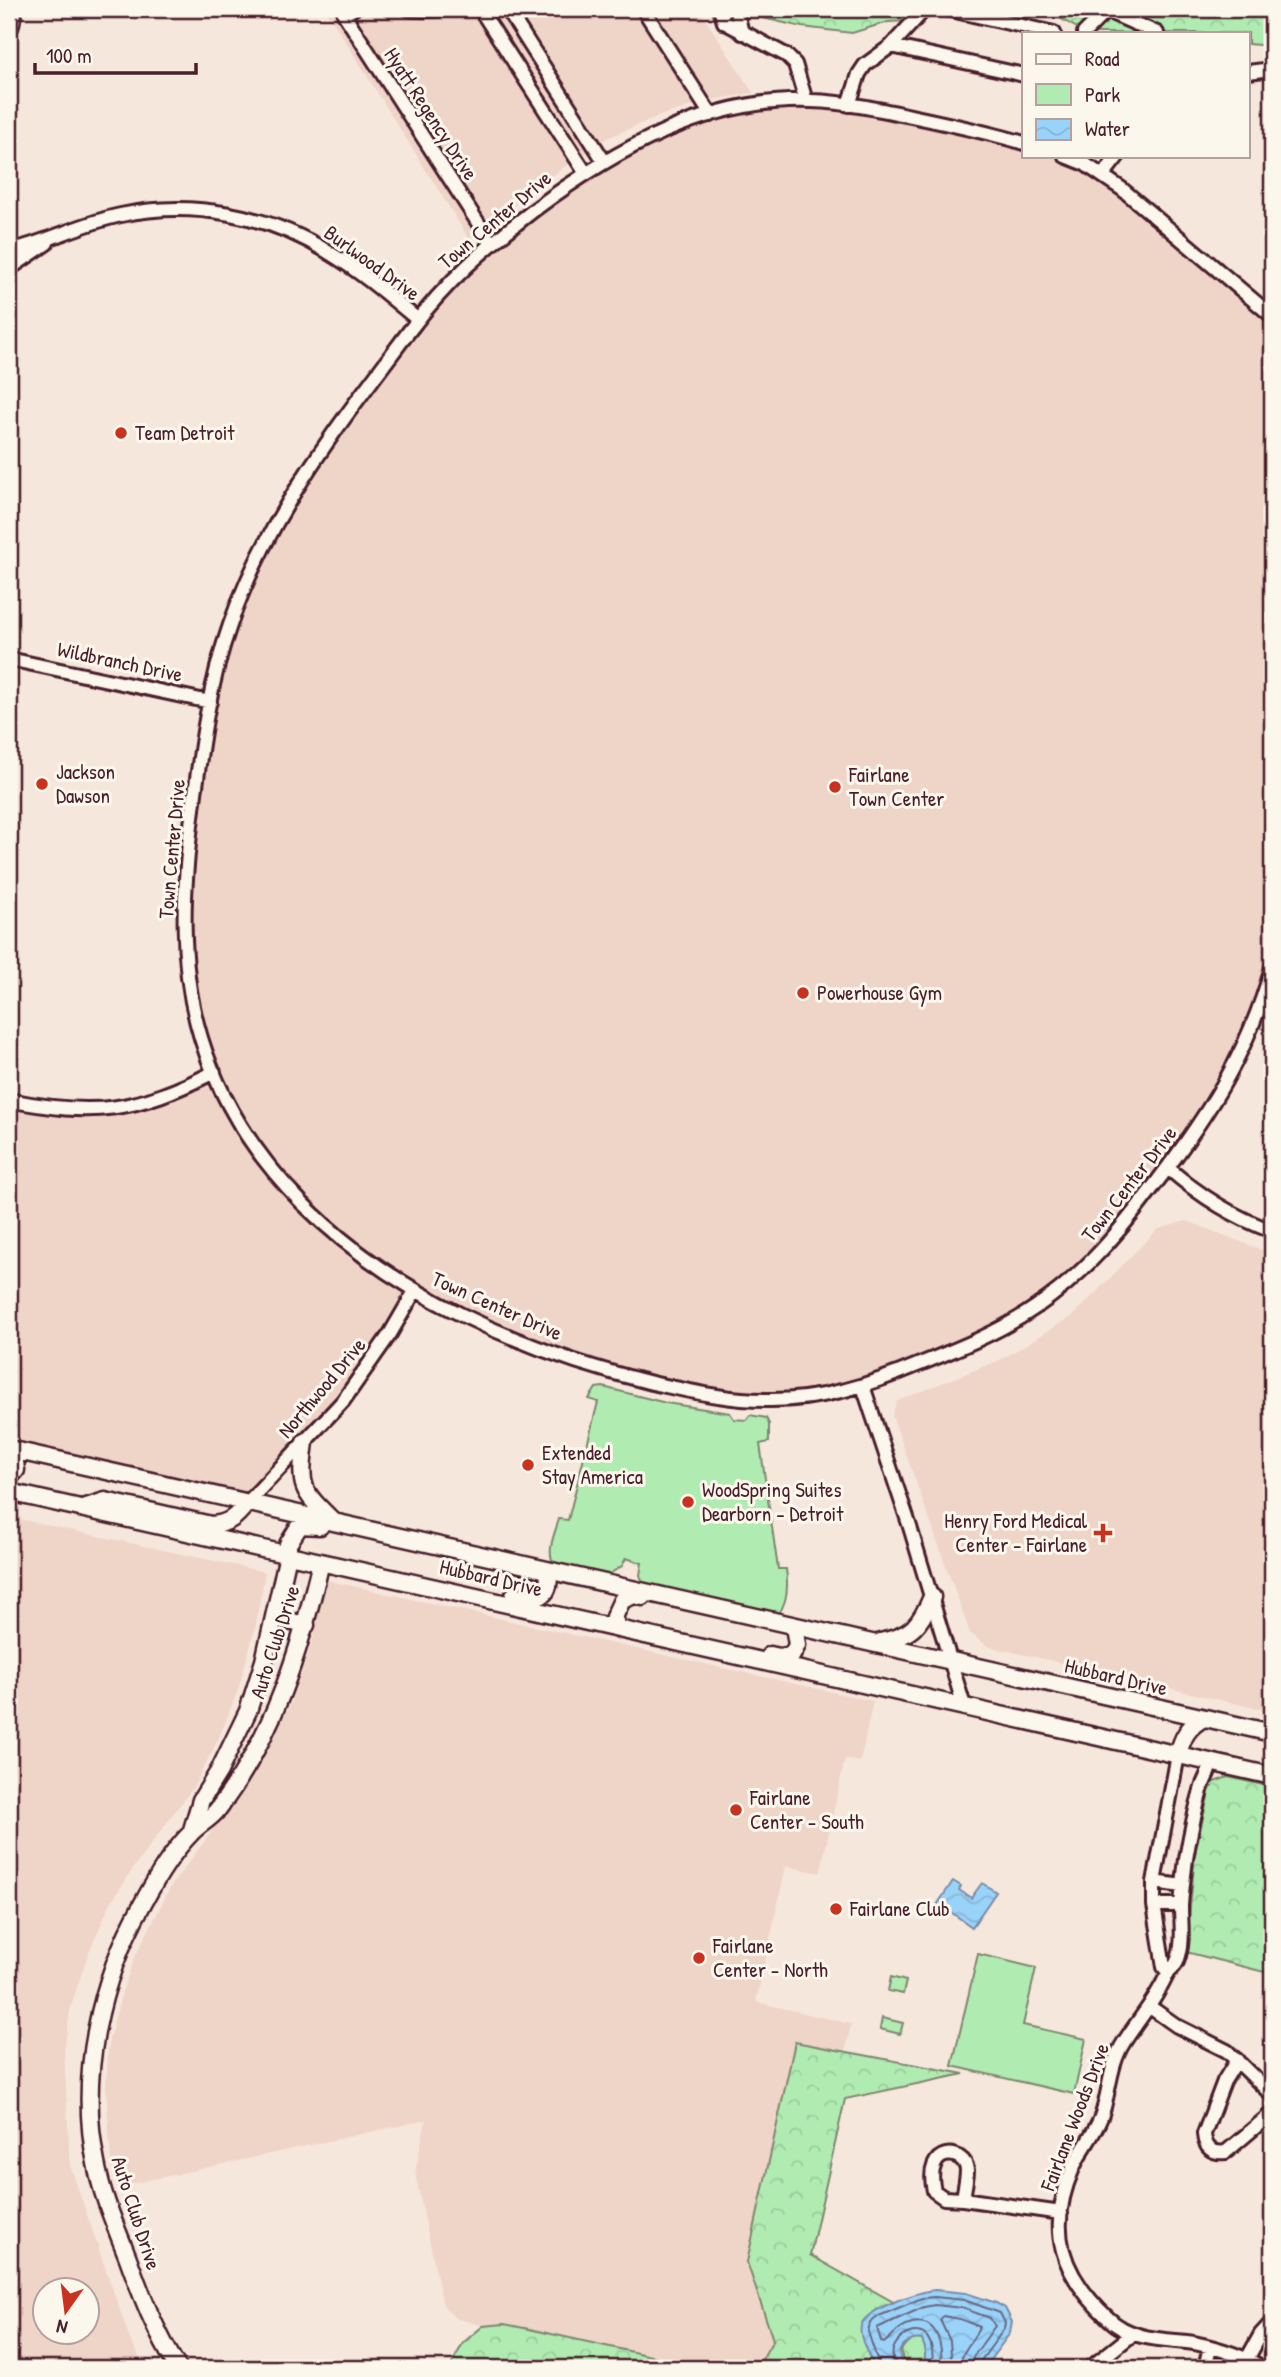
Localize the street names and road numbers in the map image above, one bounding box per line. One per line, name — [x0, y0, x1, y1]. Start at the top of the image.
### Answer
street label: Hyatt Regency Drive — [378, 42, 485, 186]
street label: Town Center Drive — [432, 164, 558, 276]
street label: Burlwood Drive — [318, 218, 426, 307]
street label: Wildbranch Drive — [55, 634, 185, 689]
street label: Town Center Drive — [151, 778, 192, 920]
street label: Town Center Drive — [1074, 1120, 1183, 1248]
street label: Town Center Drive — [427, 1264, 567, 1347]
street label: Northwood Drive — [271, 1331, 372, 1444]
street label: Hubbard Drive — [437, 1552, 545, 1603]
street label: Auto Club Drive — [243, 1581, 306, 1702]
street label: Hubbard Drive — [1062, 1651, 1170, 1702]
street label: Fairlane Woods Drive — [1033, 2039, 1116, 2196]
street label: Auto Club Drive — [105, 2152, 168, 2273]

